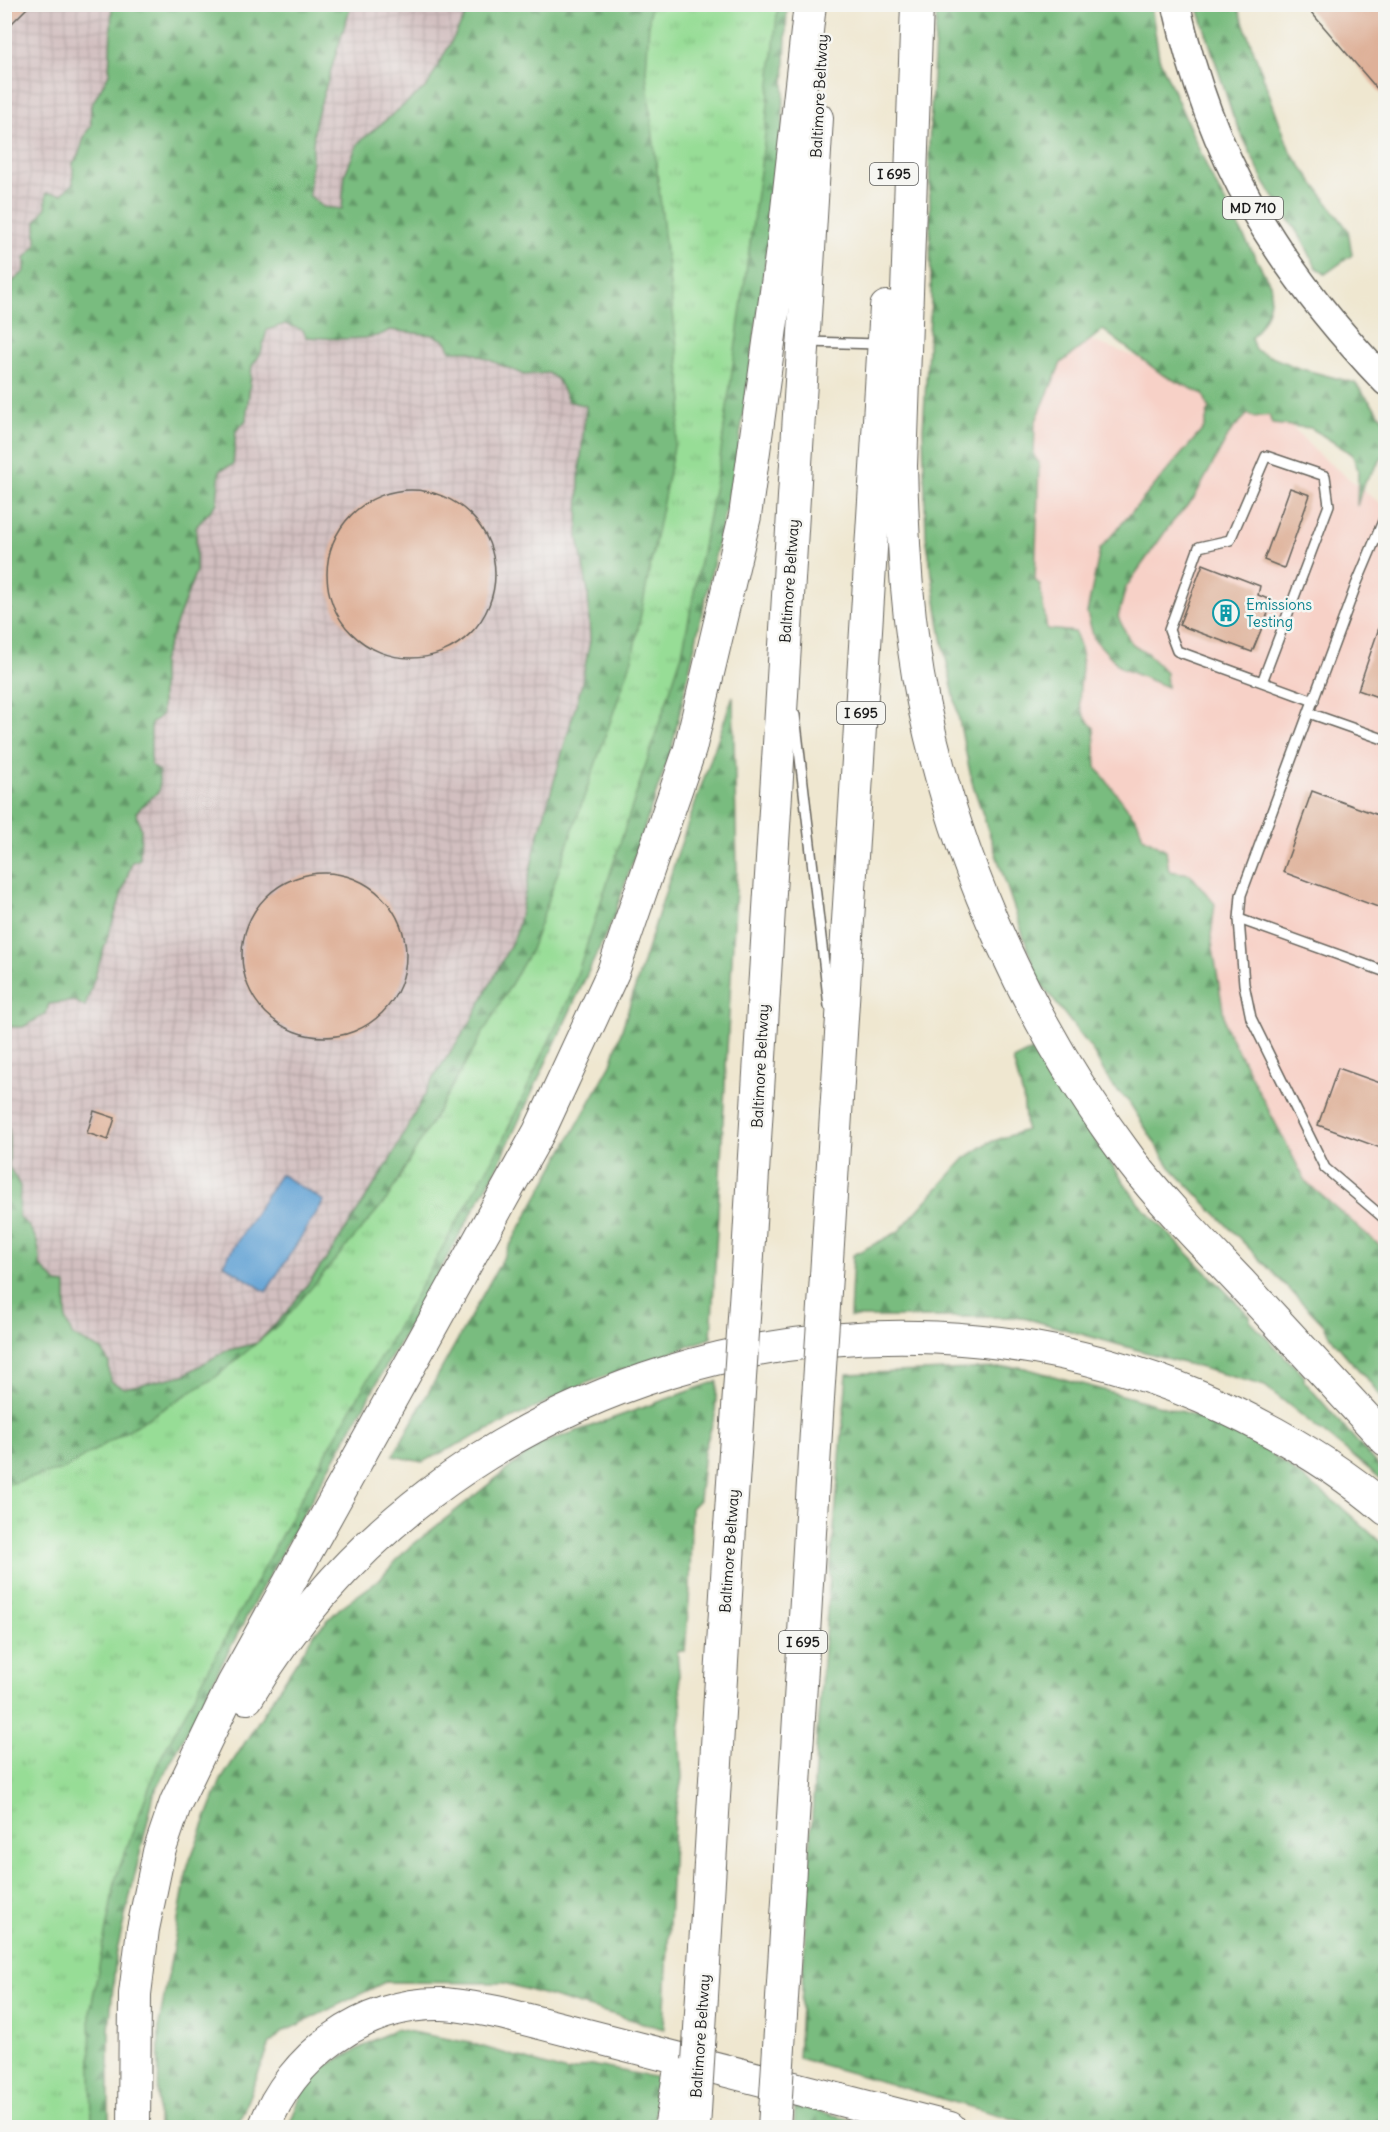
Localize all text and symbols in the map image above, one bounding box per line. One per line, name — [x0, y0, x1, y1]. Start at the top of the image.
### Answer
street label: Baltimore Beltway — [806, 33, 832, 159]
road number: I 695 — [870, 163, 918, 185]
road number: MD 710 — [1223, 197, 1283, 219]
street label: Baltimore Beltway — [775, 518, 803, 644]
place label: Emissions Testing — [1246, 595, 1312, 631]
building icon: Emissions Testing — [1211, 598, 1241, 628]
road number: I 695 — [837, 702, 885, 724]
street label: Baltimore Beltway — [747, 1003, 773, 1129]
street label: Baltimore Beltway — [715, 1488, 743, 1614]
road number: I 695 — [779, 1631, 827, 1653]
street label: Baltimore Beltway — [686, 1973, 714, 2099]

